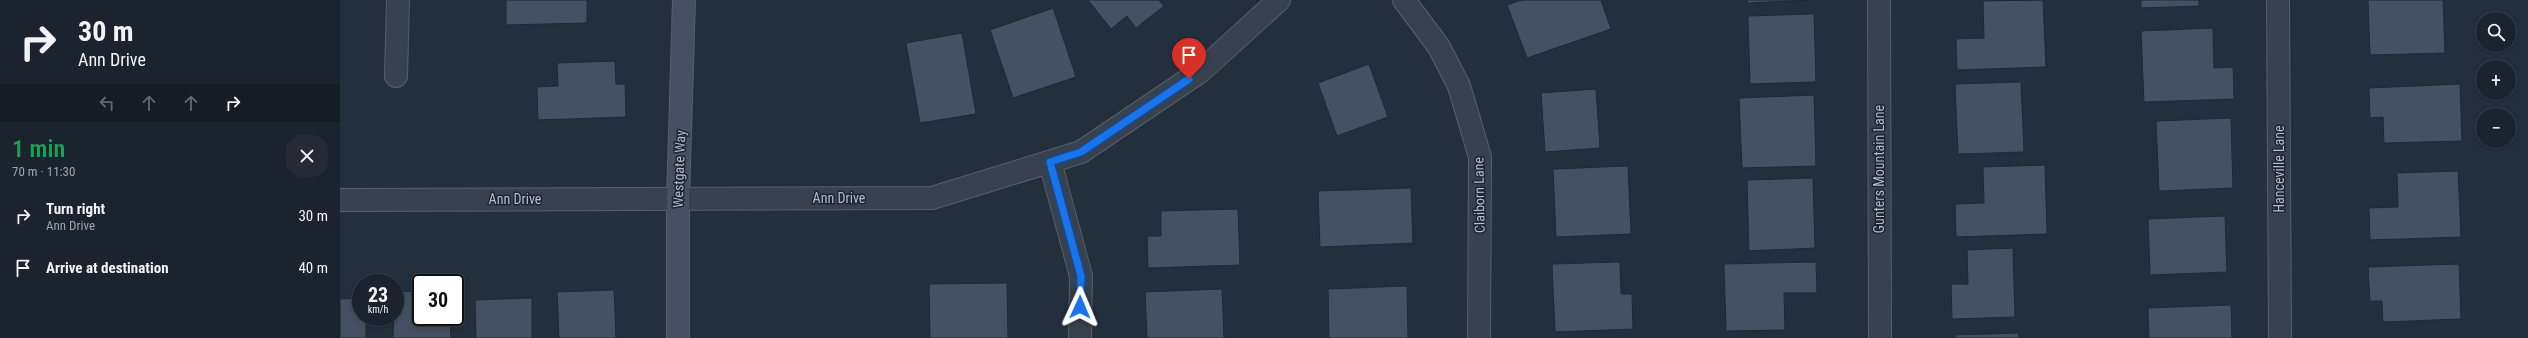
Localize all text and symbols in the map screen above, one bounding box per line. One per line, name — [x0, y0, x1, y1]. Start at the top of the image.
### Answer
map controls — [2476, 12, 2516, 148]
button: search — [2476, 12, 2516, 52]
text: 30 m — [78, 15, 134, 48]
icon: right — [12, 16, 64, 68]
pin — [1172, 38, 1206, 79]
icon: arrive — [1178, 44, 1200, 66]
text: Ann Drive — [78, 49, 146, 70]
button: + — [2476, 60, 2516, 100]
icon: left — [96, 92, 118, 114]
icon: ahead — [138, 92, 160, 114]
icon: ahead — [180, 92, 202, 114]
icon: right — [222, 92, 244, 114]
street label: Gunters Mountain Lane — [1871, 104, 1887, 233]
button: − — [2476, 108, 2516, 148]
street label: Hanceville Lane — [2271, 125, 2287, 213]
street label: Westgate Way — [670, 130, 688, 208]
text: 1 min — [12, 135, 65, 163]
button: close — [286, 135, 328, 177]
street label: Claiborn Lane — [1470, 156, 1488, 233]
text: 70 m · 11:30 — [12, 164, 75, 179]
street label: Ann Drive — [813, 190, 866, 206]
street label: Ann Drive — [489, 191, 542, 207]
text: Turn right — [46, 200, 105, 218]
icon: right — [12, 205, 34, 227]
text: 30 m — [298, 207, 328, 225]
text: Ann Drive — [46, 218, 95, 233]
icon: arrive — [12, 257, 34, 279]
text: Arrive at destination — [46, 259, 169, 277]
text: 40 m — [298, 259, 328, 277]
speed limit sign: 30 — [412, 274, 464, 326]
text: 23 — [368, 283, 388, 307]
position arrow — [1059, 286, 1101, 328]
text: km/h — [368, 304, 388, 315]

